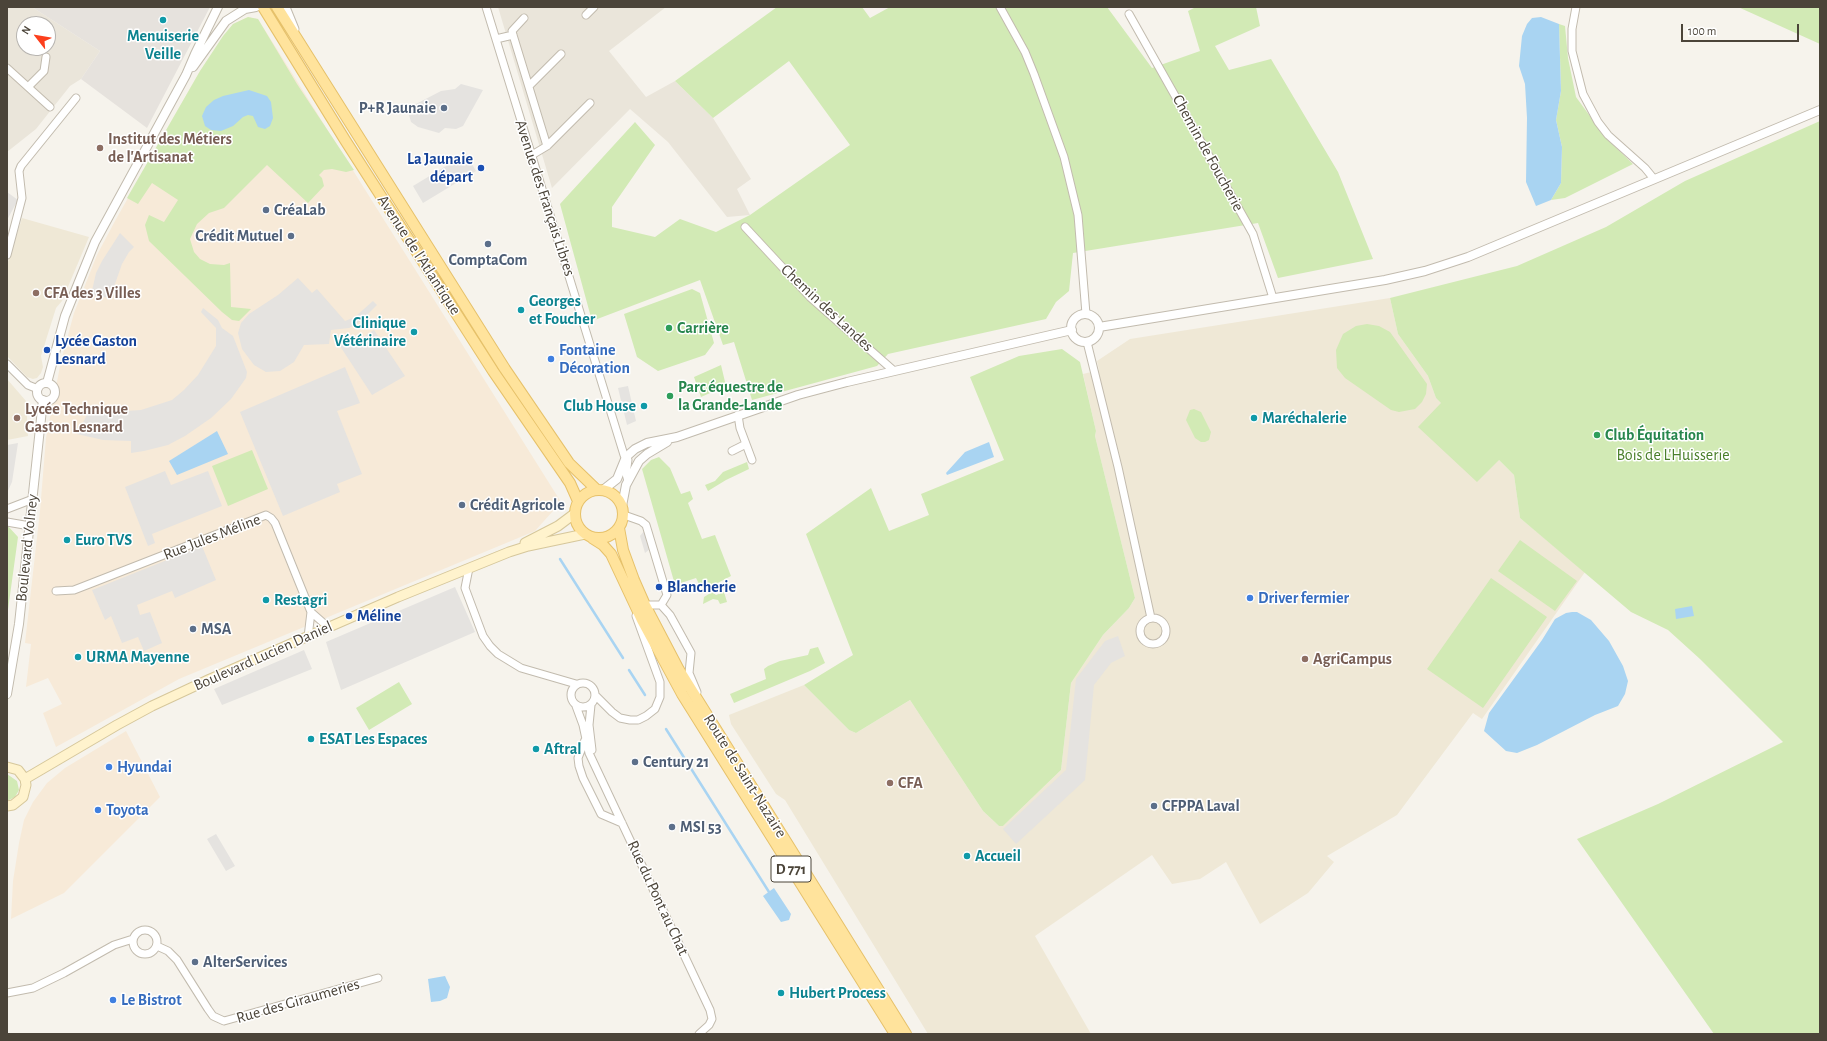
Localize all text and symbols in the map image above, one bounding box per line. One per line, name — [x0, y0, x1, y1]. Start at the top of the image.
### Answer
marker: Menuiserie Veille — [158, 15, 168, 25]
north arrow — [16, 16, 56, 56]
scale bar — [1683, 16, 1801, 42]
text: N — [19, 24, 33, 36]
text: 100 m — [1688, 25, 1716, 37]
place label: Menuiserie Veille — [127, 26, 199, 64]
street label: Chemin de Foucherie — [1168, 91, 1248, 215]
place label: P+R Jaunaie — [359, 98, 436, 118]
marker: P+R Jaunaie — [439, 103, 449, 113]
street label: Avenue des Français Libres — [511, 117, 579, 279]
place label: Institut des Métiers de l'Artisanat — [108, 129, 232, 167]
marker: Institut des Métiers de l'Artisanat — [95, 143, 105, 153]
place label: La Jaunaie départ — [407, 149, 473, 187]
marker: La Jaunaie départ — [476, 163, 486, 173]
street label: Avenue de l'Atlantique — [373, 191, 465, 319]
place label: CréaLab — [274, 200, 326, 220]
marker: CréaLab — [261, 205, 271, 215]
place label: Crédit Mutuel — [195, 226, 283, 246]
marker: Crédit Mutuel — [286, 231, 296, 241]
marker: ComptaCom — [483, 239, 493, 249]
place label: ComptaCom — [449, 250, 527, 270]
street label: Chemin des Landes — [777, 260, 877, 356]
place label: CFA des 3 Villes — [44, 283, 141, 303]
marker: CFA des 3 Villes — [31, 288, 41, 298]
place label: Georges et Foucher — [529, 291, 595, 329]
marker: Georges et Foucher — [516, 305, 526, 315]
place label: Clinique Vétérinaire — [334, 313, 406, 351]
place label: Carrière — [677, 318, 729, 338]
marker: Carrière — [664, 323, 674, 333]
marker: Clinique Vétérinaire — [409, 327, 419, 337]
place label: Lycée Gaston Lesnard — [55, 331, 137, 369]
place label: Fontaine Décoration — [559, 340, 630, 378]
marker: Lycée Gaston Lesnard — [42, 345, 52, 355]
marker: Fontaine Décoration — [546, 354, 556, 364]
place label: Parc équestre de la Grande-Lande — [678, 377, 783, 415]
marker: Parc équestre de la Grande-Lande — [665, 391, 675, 401]
place label: Club House — [564, 396, 636, 416]
place label: Lycée Technique Gaston Lesnard — [25, 399, 128, 437]
marker: Club House — [639, 401, 649, 411]
place label: Maréchalerie — [1262, 408, 1347, 428]
marker: Lycée Technique Gaston Lesnard — [12, 413, 22, 423]
marker: Maréchalerie — [1249, 413, 1259, 423]
place label: Club Équitation — [1605, 425, 1704, 445]
marker: Club Équitation — [1592, 430, 1602, 440]
park label: Bois de L'Huisserie — [1616, 445, 1730, 465]
street label: Boulevard Volney — [12, 493, 42, 603]
place label: Crédit Agricole — [470, 495, 565, 515]
marker: Crédit Agricole — [457, 500, 467, 510]
street label: Rue Jules Méline — [161, 510, 263, 564]
place label: Euro TVS — [75, 530, 132, 550]
marker: Euro TVS — [62, 535, 72, 545]
place label: Blancherie — [667, 577, 736, 597]
marker: Blancherie — [654, 582, 664, 592]
place label: Driver fermier — [1258, 588, 1349, 608]
place label: Restagri — [274, 590, 327, 610]
marker: Driver fermier — [1245, 593, 1255, 603]
marker: Restagri — [261, 595, 271, 605]
place label: Méline — [357, 606, 401, 626]
marker: Méline — [344, 611, 354, 621]
street label: Boulevard Lucien Daniel — [191, 617, 335, 695]
place label: MSA — [201, 619, 231, 639]
marker: MSA — [188, 624, 198, 634]
place label: URMA Mayenne — [86, 647, 189, 667]
place label: AgriCampus — [1313, 649, 1392, 669]
marker: URMA Mayenne — [73, 652, 83, 662]
marker: AgriCampus — [1300, 654, 1310, 664]
street label: Route de Saint-Nazaire — [699, 711, 791, 841]
place label: ESAT Les Espaces — [319, 729, 427, 749]
marker: ESAT Les Espaces — [306, 734, 316, 744]
place label: Aftral — [544, 739, 582, 759]
marker: Aftral — [531, 744, 541, 754]
place label: Century 21 — [643, 752, 709, 772]
place label: Hyundai — [117, 757, 172, 777]
marker: Century 21 — [630, 757, 640, 767]
marker: Hyundai — [104, 762, 114, 772]
place label: CFA — [898, 773, 923, 793]
marker: CFA — [885, 778, 895, 788]
place label: CFPPA Laval — [1162, 796, 1240, 816]
place label: Toyota — [106, 800, 149, 820]
marker: CFPPA Laval — [1149, 801, 1159, 811]
marker: Toyota — [93, 805, 103, 815]
place label: MSI 53 — [680, 817, 722, 837]
marker: MSI 53 — [667, 822, 677, 832]
street label: Rue du Pont au Chat — [623, 838, 693, 958]
place label: Accueil — [975, 846, 1021, 866]
marker: Accueil — [962, 851, 972, 861]
road number: D 771 — [771, 856, 811, 882]
place label: AlterServices — [203, 952, 287, 972]
marker: AlterServices — [190, 957, 200, 967]
street label: Rue des Giraumeries — [234, 974, 362, 1028]
place label: Hubert Process — [789, 983, 886, 1003]
marker: Hubert Process — [776, 988, 786, 998]
place label: Le Bistrot — [121, 990, 182, 1010]
marker: Le Bistrot — [108, 995, 118, 1005]

